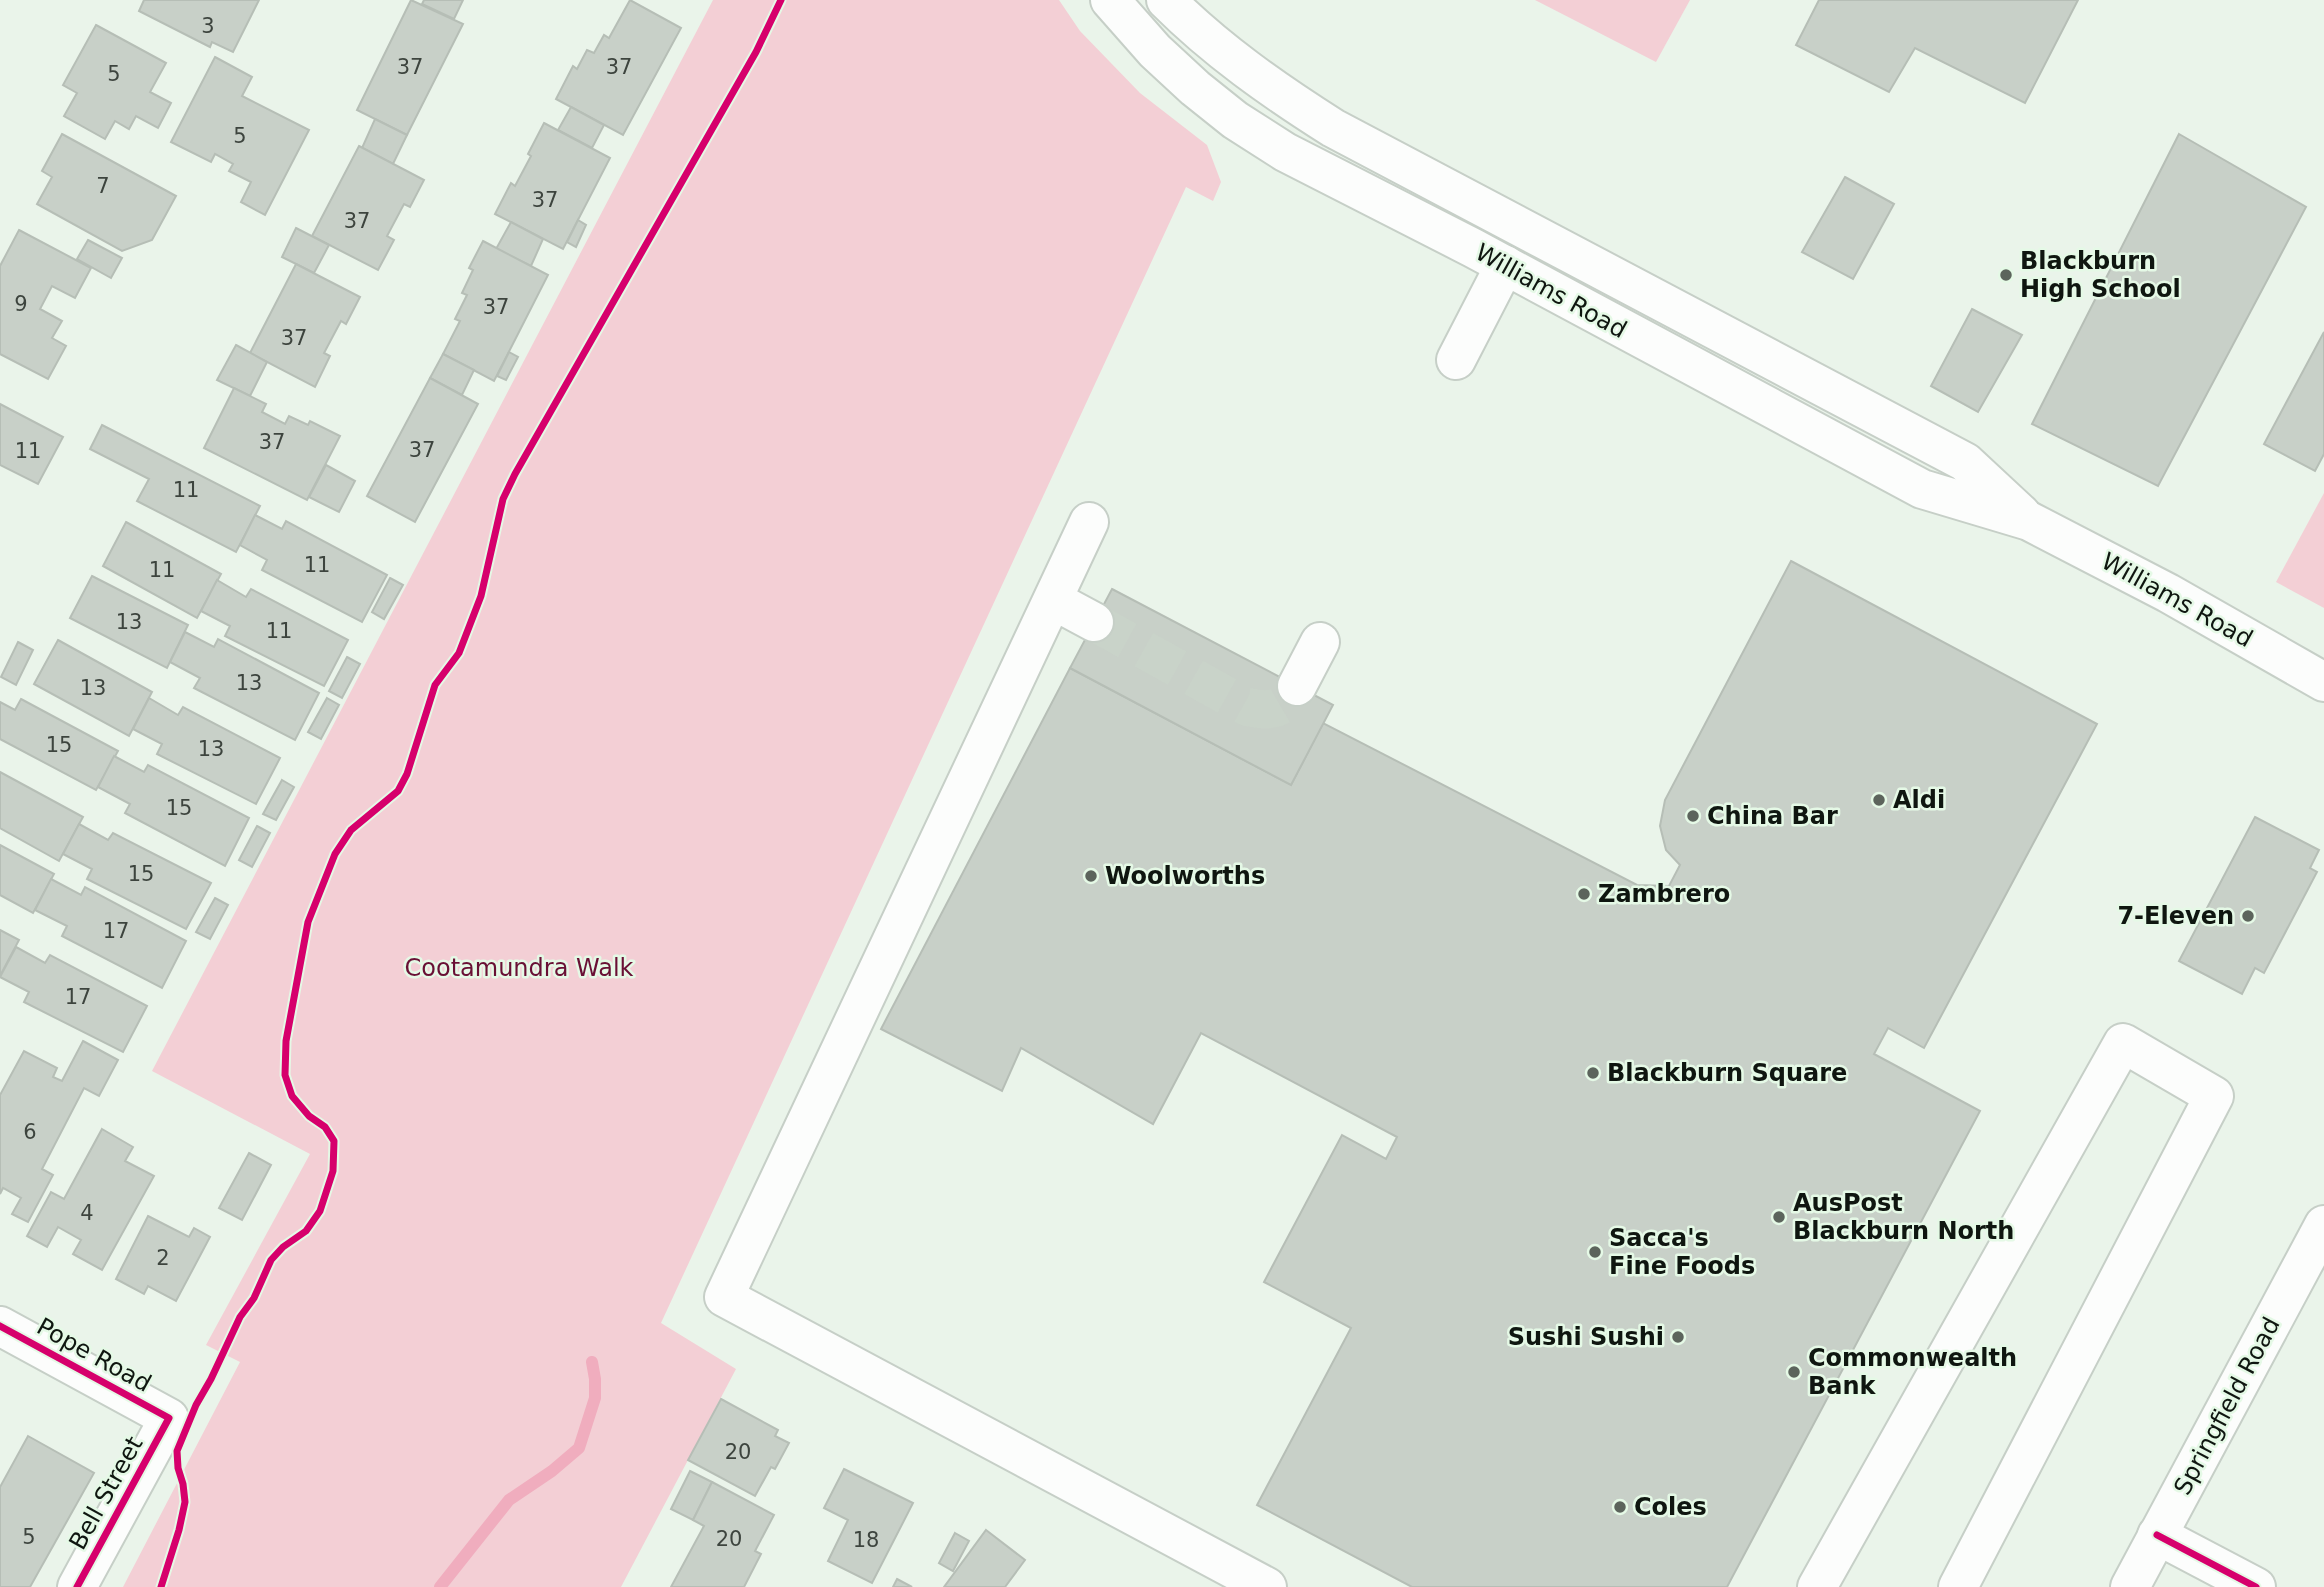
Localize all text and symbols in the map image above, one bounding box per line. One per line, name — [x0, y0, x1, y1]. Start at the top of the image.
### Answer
house number: 3 — [201, 14, 215, 38]
house number: 37 — [397, 55, 423, 79]
house number: 37 — [606, 55, 632, 79]
house number: 5 — [107, 62, 121, 86]
house number: 5 — [233, 124, 247, 148]
house number: 7 — [96, 174, 110, 198]
house number: 37 — [532, 188, 558, 212]
house number: 37 — [344, 209, 370, 233]
street label: Williams Road — [1471, 238, 1631, 344]
place label: Blackburn High School — [2020, 247, 2181, 303]
marker: Blackburn High School — [1998, 267, 2014, 283]
house number: 9 — [14, 292, 28, 316]
house number: 37 — [483, 295, 509, 319]
house number: 37 — [281, 326, 307, 350]
house number: 37 — [259, 430, 285, 454]
house number: 37 — [409, 438, 435, 462]
house number: 11 — [15, 439, 41, 463]
house number: 11 — [173, 478, 199, 502]
street label: Williams Road — [2097, 547, 2257, 653]
house number: 11 — [304, 553, 330, 577]
house number: 11 — [149, 558, 175, 582]
house number: 13 — [116, 610, 142, 634]
house number: 11 — [266, 619, 292, 643]
house number: 13 — [236, 671, 262, 695]
house number: 13 — [80, 676, 106, 700]
house number: 15 — [46, 733, 72, 757]
house number: 13 — [198, 737, 224, 761]
place label: Aldi — [1893, 786, 1945, 814]
marker: Aldi — [1871, 792, 1887, 808]
house number: 15 — [166, 796, 192, 820]
place label: China Bar — [1707, 802, 1838, 830]
marker: China Bar — [1685, 808, 1701, 824]
house number: 15 — [128, 862, 154, 886]
place label: Woolworths — [1105, 862, 1265, 890]
marker: Woolworths — [1083, 868, 1099, 884]
place label: Zambrero — [1598, 880, 1730, 908]
marker: Zambrero — [1576, 886, 1592, 902]
place label: 7-Eleven — [2117, 902, 2234, 930]
marker: 7-Eleven — [2240, 908, 2256, 924]
house number: 17 — [103, 919, 129, 943]
park label: Cootamundra Walk — [405, 954, 634, 982]
house number: 17 — [65, 985, 91, 1009]
place label: Blackburn Square — [1607, 1059, 1847, 1087]
marker: Blackburn Square — [1585, 1065, 1601, 1081]
house number: 6 — [23, 1120, 37, 1144]
place label: AusPost Blackburn North — [1793, 1189, 2014, 1245]
house number: 4 — [80, 1201, 94, 1225]
marker: AusPost Blackburn North — [1771, 1209, 1787, 1225]
place label: Sacca's Fine Foods — [1609, 1224, 1755, 1280]
marker: Sacca's Fine Foods — [1587, 1244, 1603, 1260]
house number: 2 — [156, 1246, 170, 1270]
street label: Pope Road — [32, 1312, 156, 1398]
street label: Springfield Road — [2168, 1312, 2286, 1500]
place label: Sushi Sushi — [1508, 1323, 1664, 1351]
marker: Sushi Sushi — [1670, 1329, 1686, 1345]
place label: Commonwealth Bank — [1808, 1344, 2017, 1400]
marker: Commonwealth Bank — [1786, 1364, 1802, 1380]
street label: Bell Street — [63, 1431, 149, 1555]
house number: 20 — [725, 1440, 751, 1464]
place label: Coles — [1634, 1493, 1707, 1521]
marker: Coles — [1612, 1499, 1628, 1515]
house number: 5 — [22, 1525, 36, 1549]
house number: 20 — [716, 1527, 742, 1551]
house number: 18 — [853, 1528, 879, 1552]

